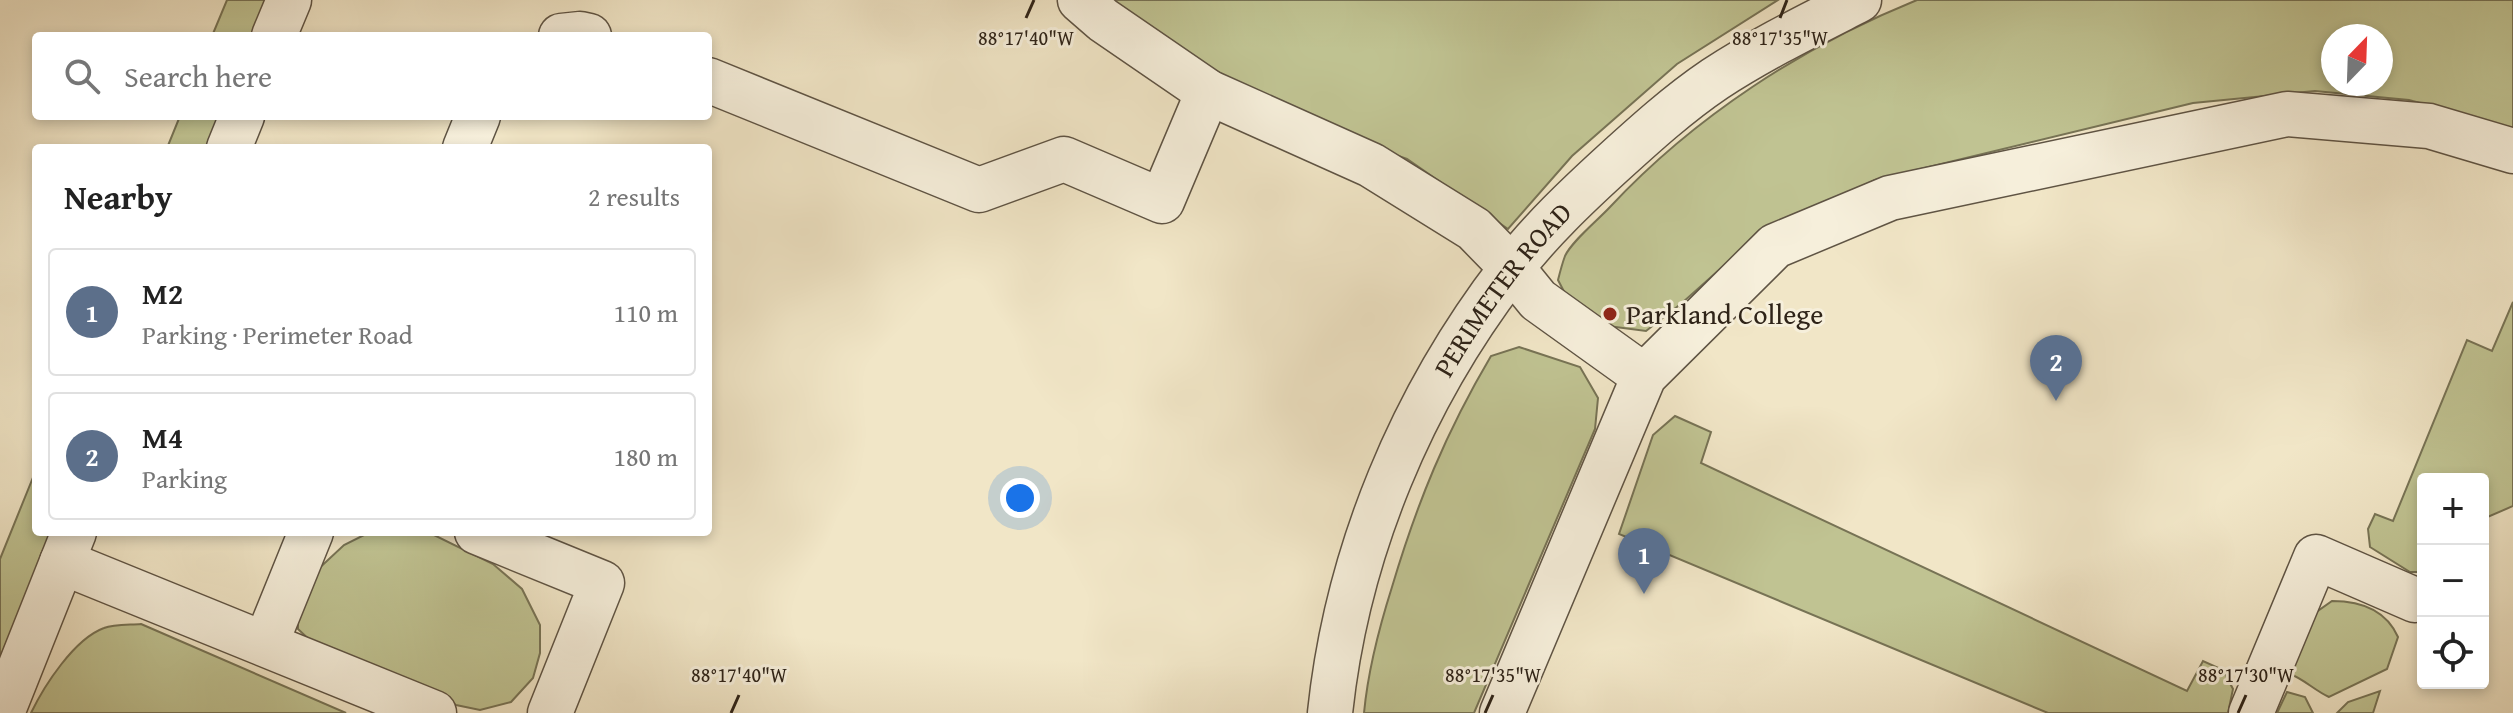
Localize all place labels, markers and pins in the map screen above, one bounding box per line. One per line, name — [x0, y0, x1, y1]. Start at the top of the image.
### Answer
place label: Parkland College — [1626, 293, 1823, 334]
marker: Parkland College — [1601, 305, 1619, 323]
pin: 2 — [2030, 335, 2082, 401]
pin: 1 — [1618, 528, 1670, 594]

